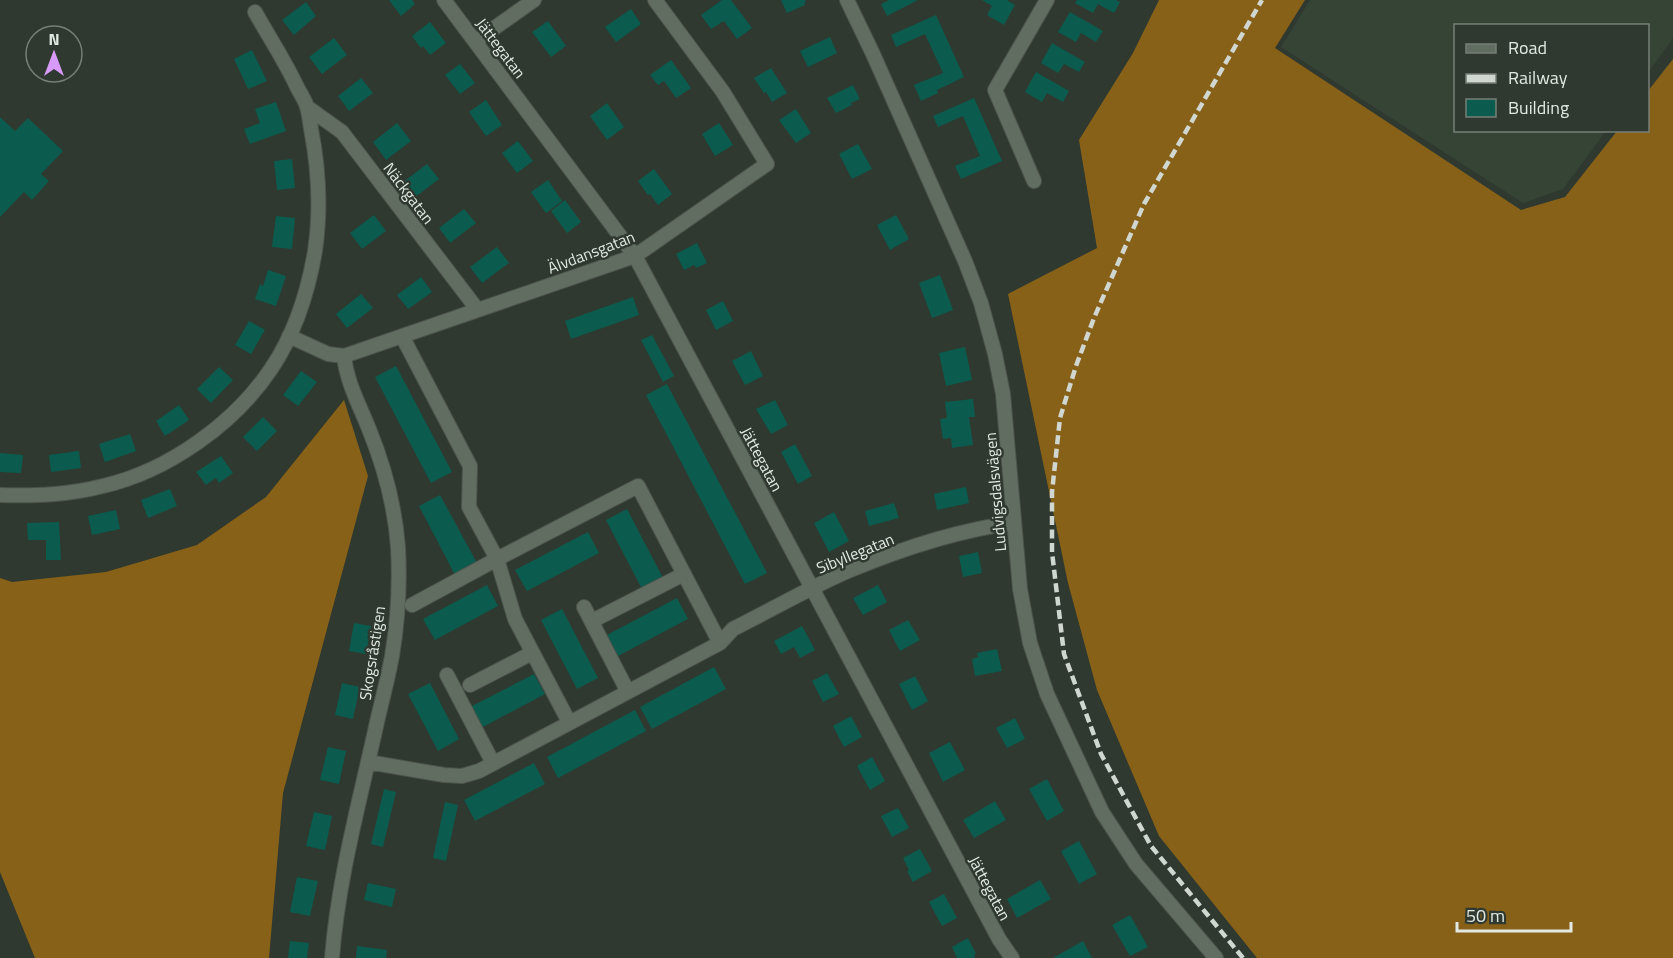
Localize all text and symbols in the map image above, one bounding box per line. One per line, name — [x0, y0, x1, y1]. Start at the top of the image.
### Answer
street label: Jättegatan — [470, 13, 532, 83]
north arrow — [24, 24, 84, 84]
legend — [1454, 24, 1649, 132]
text: N — [48, 27, 60, 51]
text: Road — [1508, 34, 1547, 61]
text: Railway — [1508, 64, 1568, 91]
text: Building — [1508, 94, 1569, 121]
street label: Näckgatan — [378, 157, 440, 229]
street label: Älvdansgatan — [544, 224, 638, 280]
street label: Jättegatan — [735, 422, 789, 496]
street label: Ludvigsdalsvägen — [978, 431, 1012, 553]
street label: Sibyllegatan — [812, 526, 898, 580]
street label: Skogsråstigen — [353, 604, 391, 702]
street label: Jättegatan — [963, 851, 1017, 925]
scale bar — [1457, 895, 1571, 933]
text: 50 m — [1466, 902, 1505, 929]

